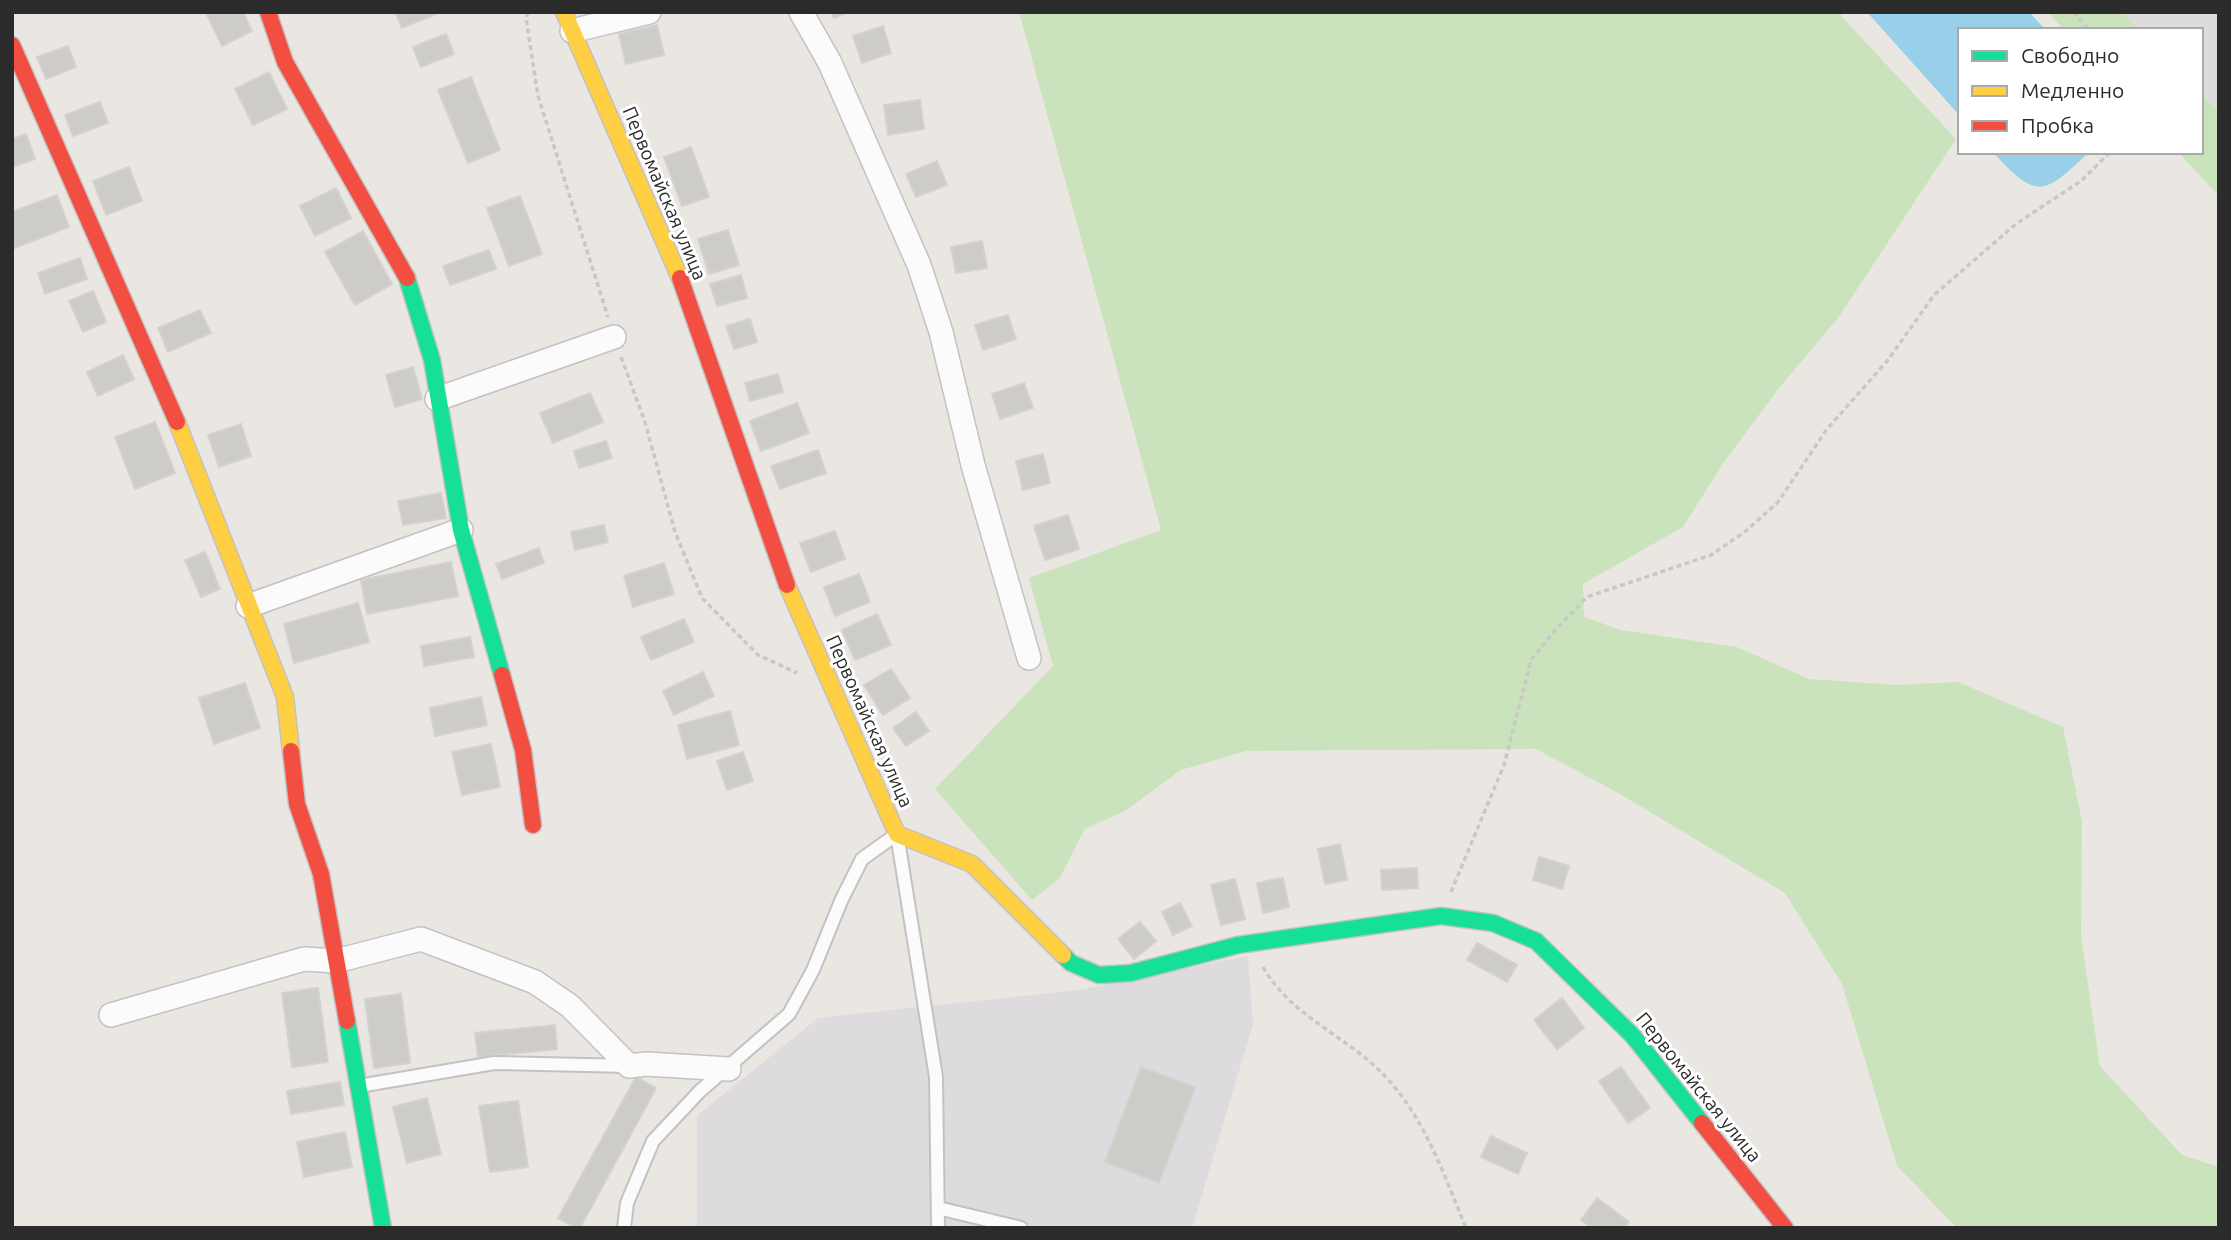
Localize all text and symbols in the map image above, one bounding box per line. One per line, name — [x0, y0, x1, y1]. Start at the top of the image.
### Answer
legend — [1958, 28, 2203, 154]
text: Свободно — [2021, 43, 2119, 67]
text: Медленно — [2021, 78, 2124, 102]
street label: Первомайская улица — [619, 103, 711, 283]
text: Пробка — [2021, 113, 2094, 137]
street label: Первомайская улица — [822, 632, 918, 810]
street label: Первомайская улица — [1632, 1008, 1766, 1166]

